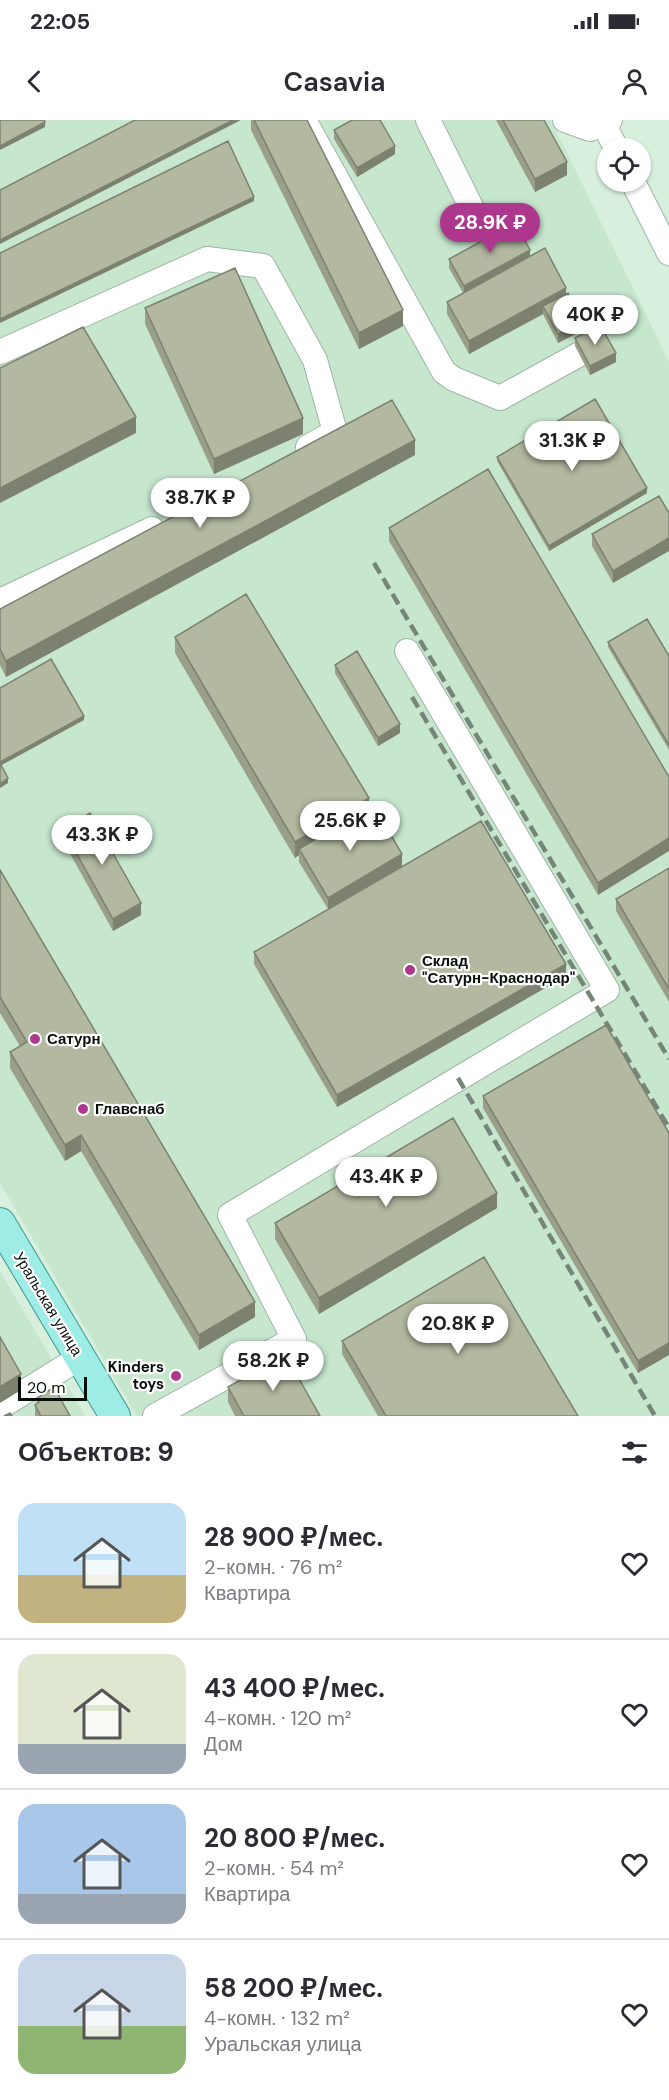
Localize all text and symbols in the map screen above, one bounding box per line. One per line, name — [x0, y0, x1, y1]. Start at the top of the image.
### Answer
text: 22:05 — [30, 7, 90, 36]
text: Casavia — [283, 64, 386, 99]
icon: back — [18, 65, 51, 98]
icon: person — [618, 65, 651, 98]
map controls — [597, 138, 651, 192]
button: locate — [597, 138, 651, 192]
pin: 28.9K ₽ — [435, 203, 545, 254]
text: 28.9K ₽ — [454, 209, 526, 235]
pin: 40K ₽ — [553, 295, 637, 346]
text: 40K ₽ — [566, 301, 624, 327]
pin: 31.3K ₽ — [517, 421, 627, 472]
text: 31.3K ₽ — [538, 427, 606, 453]
pin: 38.7K ₽ — [145, 478, 255, 529]
text: 38.7K ₽ — [165, 484, 235, 510]
pin: 25.6K ₽ — [295, 801, 405, 852]
text: 25.6K ₽ — [314, 807, 386, 833]
pin: 43.3K ₽ — [47, 815, 157, 866]
text: 43.3K ₽ — [66, 821, 139, 847]
place label: Склад "Сатурн-Краснодар" — [422, 951, 575, 988]
marker: Склад "Сатурн-Краснодар" — [403, 963, 417, 977]
place label: Сатурн — [47, 1029, 100, 1049]
marker: Сатурн — [28, 1032, 42, 1046]
place label: Главснаб — [95, 1099, 165, 1119]
marker: Главснаб — [76, 1102, 90, 1116]
pin: 43.4K ₽ — [331, 1157, 441, 1208]
text: 43.4K ₽ — [349, 1163, 423, 1189]
street label: Уральская улица — [9, 1248, 87, 1360]
pin: 20.8K ₽ — [403, 1304, 513, 1355]
text: 20.8K ₽ — [421, 1310, 495, 1336]
pin: 58.2K ₽ — [218, 1341, 328, 1392]
text: 58.2K ₽ — [237, 1347, 309, 1373]
place label: Kinders toys — [108, 1357, 164, 1394]
marker: Kinders toys — [169, 1369, 183, 1383]
scale bar — [18, 1374, 87, 1402]
text: 20 m — [27, 1377, 66, 1398]
text: Объектов: 9 — [18, 1435, 174, 1469]
icon: filters — [618, 1436, 651, 1469]
text: 28 900 ₽/мес. — [204, 1520, 383, 1554]
icon: home — [66, 1527, 138, 1599]
icon: heart — [618, 1547, 651, 1580]
text: 2-комн. · 76 m² — [204, 1554, 342, 1580]
text: Квартира — [204, 1580, 290, 1606]
text: 43 400 ₽/мес. — [204, 1671, 385, 1705]
icon: home — [66, 1678, 138, 1750]
icon: heart — [618, 1698, 651, 1731]
text: 4-комн. · 120 m² — [204, 1705, 351, 1731]
text: Дом — [204, 1731, 243, 1757]
text: 20 800 ₽/мес. — [204, 1821, 385, 1855]
icon: home — [66, 1828, 138, 1900]
icon: heart — [618, 1848, 651, 1881]
text: 2-комн. · 54 m² — [204, 1855, 344, 1881]
text: Квартира — [204, 1881, 290, 1907]
text: 58 200 ₽/мес. — [204, 1971, 383, 2005]
icon: home — [66, 1978, 138, 2050]
icon: heart — [618, 1998, 651, 2031]
text: 4-комн. · 132 m² — [204, 2005, 350, 2031]
text: Уральская улица — [204, 2031, 362, 2057]

